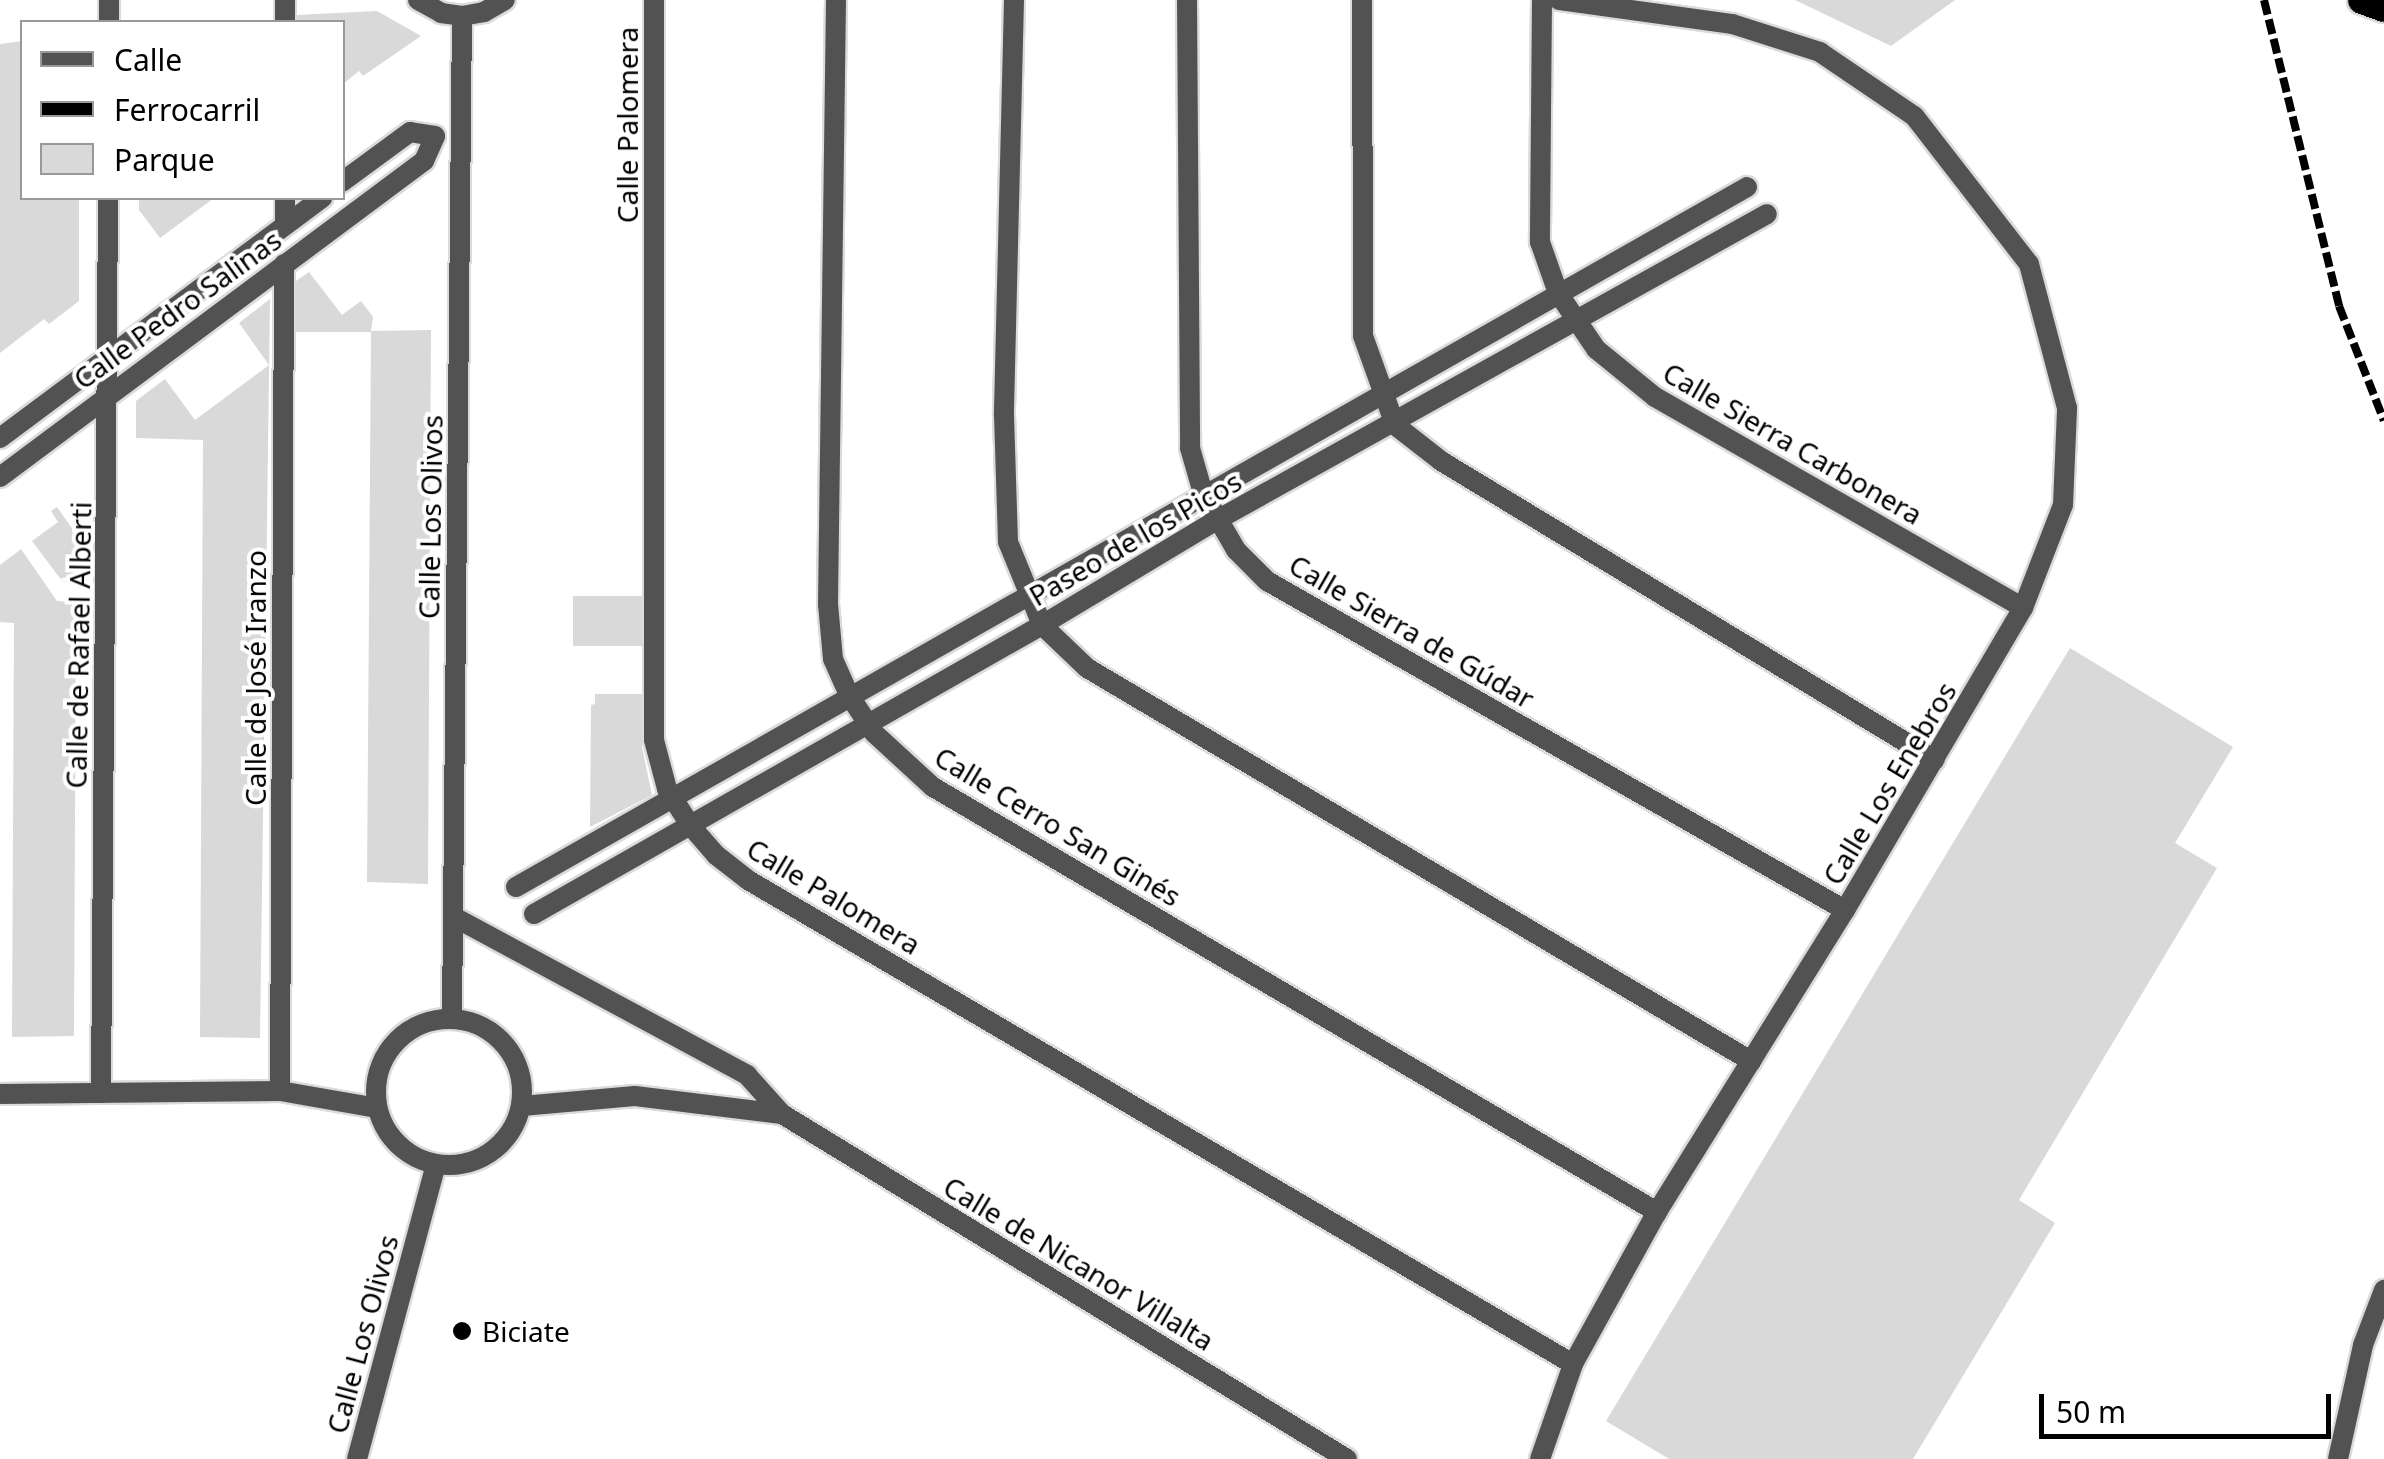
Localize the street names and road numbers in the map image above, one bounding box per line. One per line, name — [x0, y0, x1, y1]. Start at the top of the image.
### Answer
street label: Calle Palomera — [610, 27, 644, 223]
street label: Calle Pedro Salinas — [67, 223, 287, 395]
street label: Calle Sierra Carbonera — [1657, 355, 1929, 531]
street label: Calle Los Olivos — [411, 415, 449, 619]
street label: Paseo de los Picos — [1023, 464, 1247, 612]
street label: Calle de Rafael Alberti — [59, 501, 97, 789]
street label: Calle Sierra de Gúdar — [1284, 547, 1540, 715]
street label: Calle de José Iranzo — [238, 550, 272, 806]
street label: Calle Los Enebros — [1815, 676, 1963, 890]
street label: Calle Cerro San Ginés — [929, 739, 1187, 913]
street label: Calle Palomera — [741, 831, 927, 961]
street label: Calle de Nicanor Villalta — [938, 1169, 1220, 1357]
street label: Calle Los Olivos — [319, 1231, 405, 1437]

